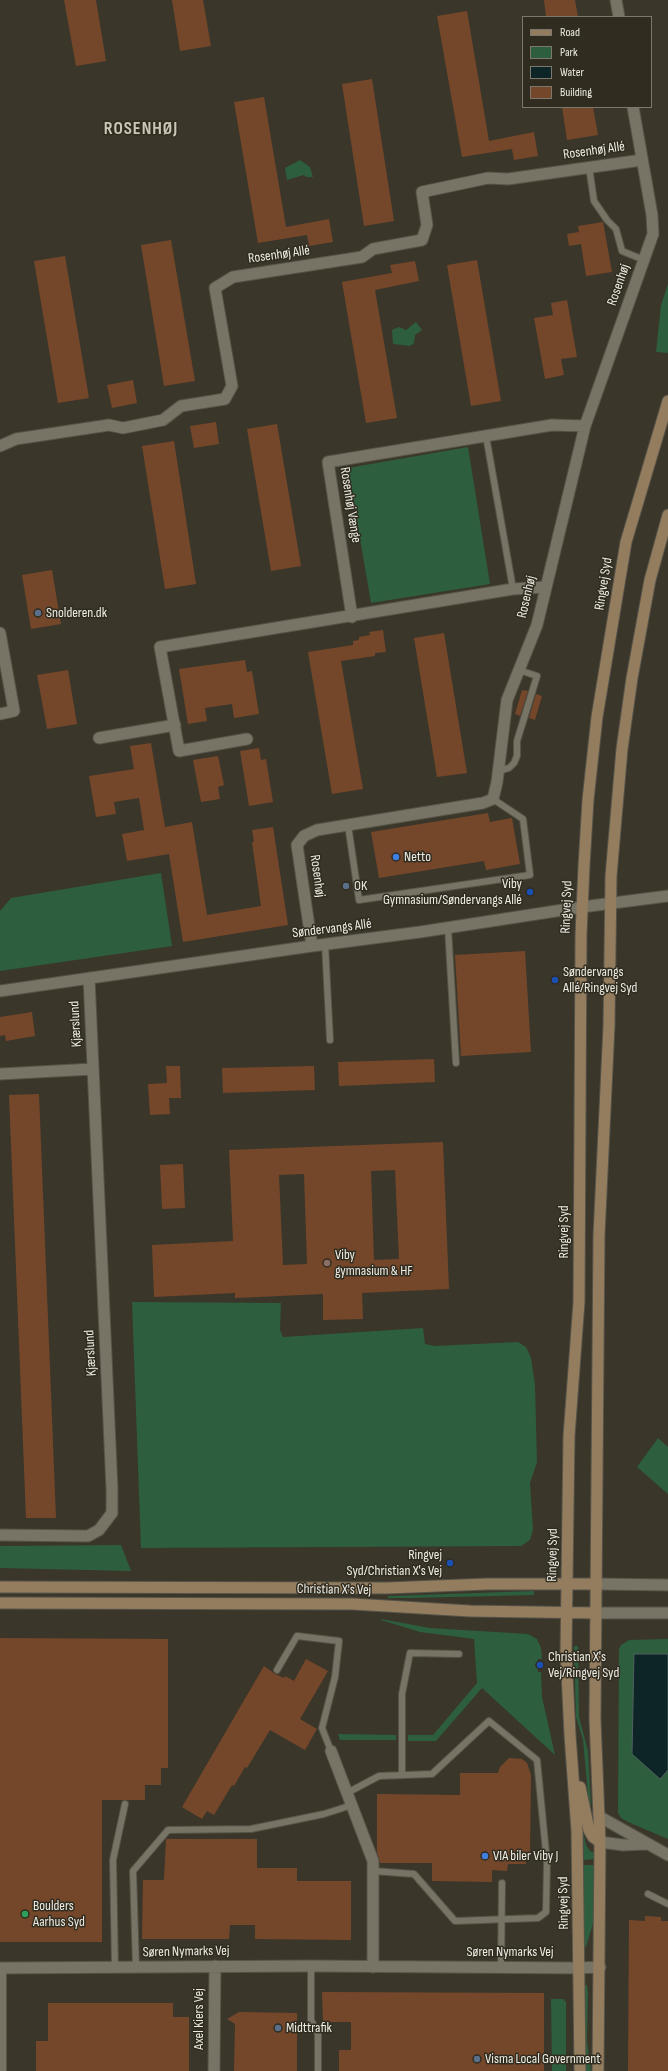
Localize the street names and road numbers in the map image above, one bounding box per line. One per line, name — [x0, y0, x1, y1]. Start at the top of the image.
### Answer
street label: Rosenhøj Allé — [562, 138, 626, 164]
street label: Rosenhøj Allé — [247, 242, 311, 268]
street label: Rosenhøj — [604, 262, 634, 308]
street label: Rosenhøj Vænge — [336, 466, 364, 544]
street label: Ringvej Syd — [592, 556, 616, 612]
street label: Rosenhøj — [514, 574, 540, 620]
street label: Rosenhøj — [306, 854, 328, 898]
street label: Ringvej Syd — [558, 880, 576, 934]
street label: Søndervangs Allé — [291, 916, 373, 942]
street label: Kjærslund — [66, 1000, 86, 1048]
street label: Ringvej Syd — [556, 1205, 572, 1259]
street label: Kjærslund — [81, 1329, 101, 1377]
street label: Ringvej Syd — [544, 1528, 562, 1582]
street label: Christian X's Vej — [297, 1581, 371, 1599]
street label: Ringvej Syd — [555, 1876, 573, 1930]
street label: Søren Nymarks Vej — [142, 1943, 230, 1961]
street label: Søren Nymarks Vej — [467, 1944, 553, 1960]
street label: Axel Kiers Vej — [191, 1988, 207, 2050]

